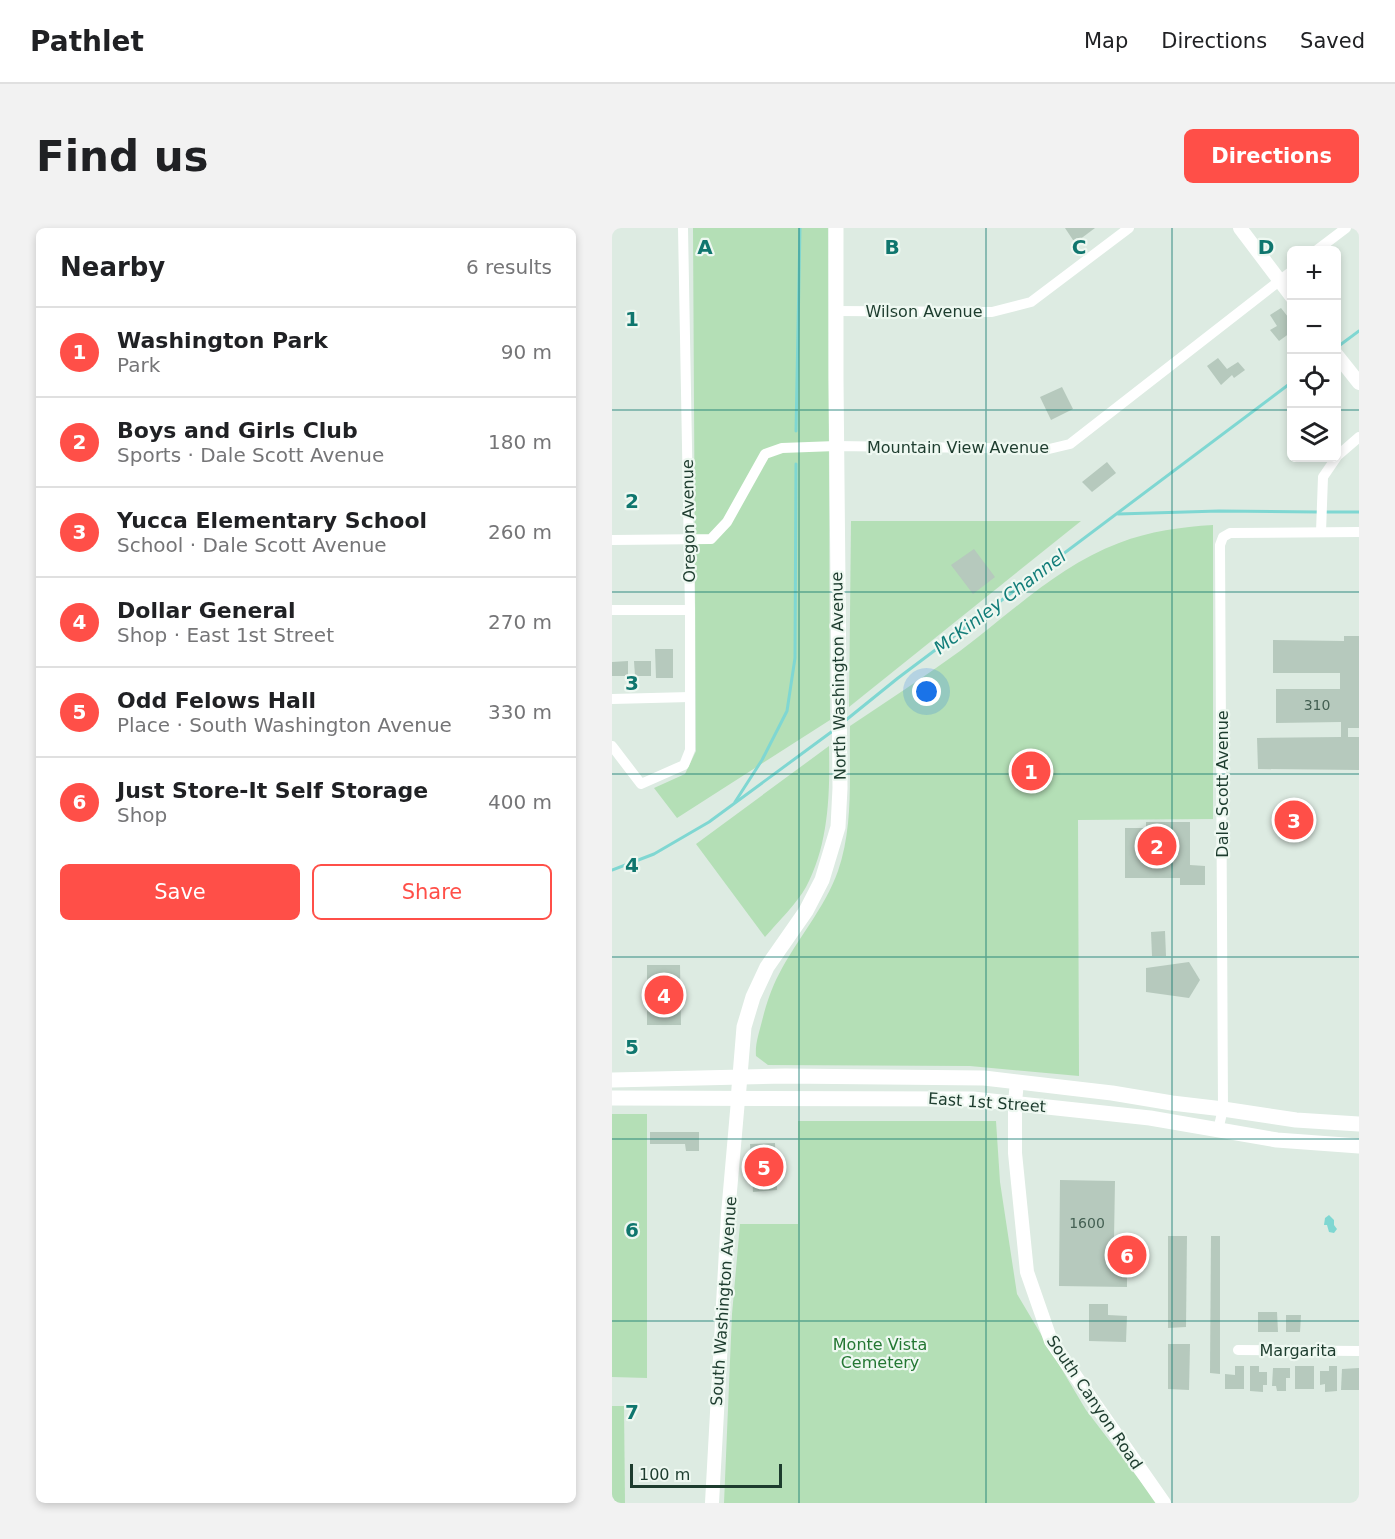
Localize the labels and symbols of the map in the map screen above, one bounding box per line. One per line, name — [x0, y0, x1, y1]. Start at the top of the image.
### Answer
text: A — [697, 235, 713, 259]
text: B — [884, 235, 900, 259]
text: C — [1072, 235, 1086, 259]
text: D — [1258, 235, 1274, 259]
street label: Wilson Avenue — [865, 302, 983, 321]
text: 1 — [625, 307, 639, 331]
street label: Mountain View Avenue — [867, 438, 1049, 457]
street label: Oregon Avenue — [678, 459, 699, 583]
text: 2 — [625, 489, 639, 513]
water label: McKinley Channel — [929, 545, 1070, 658]
street label: North Washington Avenue — [827, 572, 850, 780]
text: 3 — [625, 671, 639, 695]
your location — [912, 677, 941, 706]
house number: 310 — [1304, 697, 1330, 713]
street label: Dale Scott Avenue — [1213, 710, 1232, 858]
pin: 1 — [1012, 748, 1050, 794]
pin: 3 — [1274, 798, 1314, 842]
pin: 2 — [1138, 824, 1176, 868]
text: 4 — [625, 853, 639, 877]
pin: 4 — [644, 972, 684, 1017]
text: 5 — [625, 1035, 639, 1059]
street label: East 1st Street — [927, 1089, 1047, 1116]
pin: 5 — [744, 1144, 784, 1190]
street label: South Washington Avenue — [707, 1196, 740, 1407]
house number: 1600 — [1069, 1215, 1105, 1231]
text: 6 — [625, 1218, 639, 1242]
pin: 6 — [1108, 1232, 1146, 1278]
street label: South Canyon Road — [1043, 1332, 1146, 1473]
park label: Monte Vista Cemetery — [833, 1335, 927, 1372]
street label: Margarita — [1260, 1341, 1336, 1360]
text: 7 — [625, 1400, 639, 1424]
scale bar — [630, 1461, 782, 1488]

